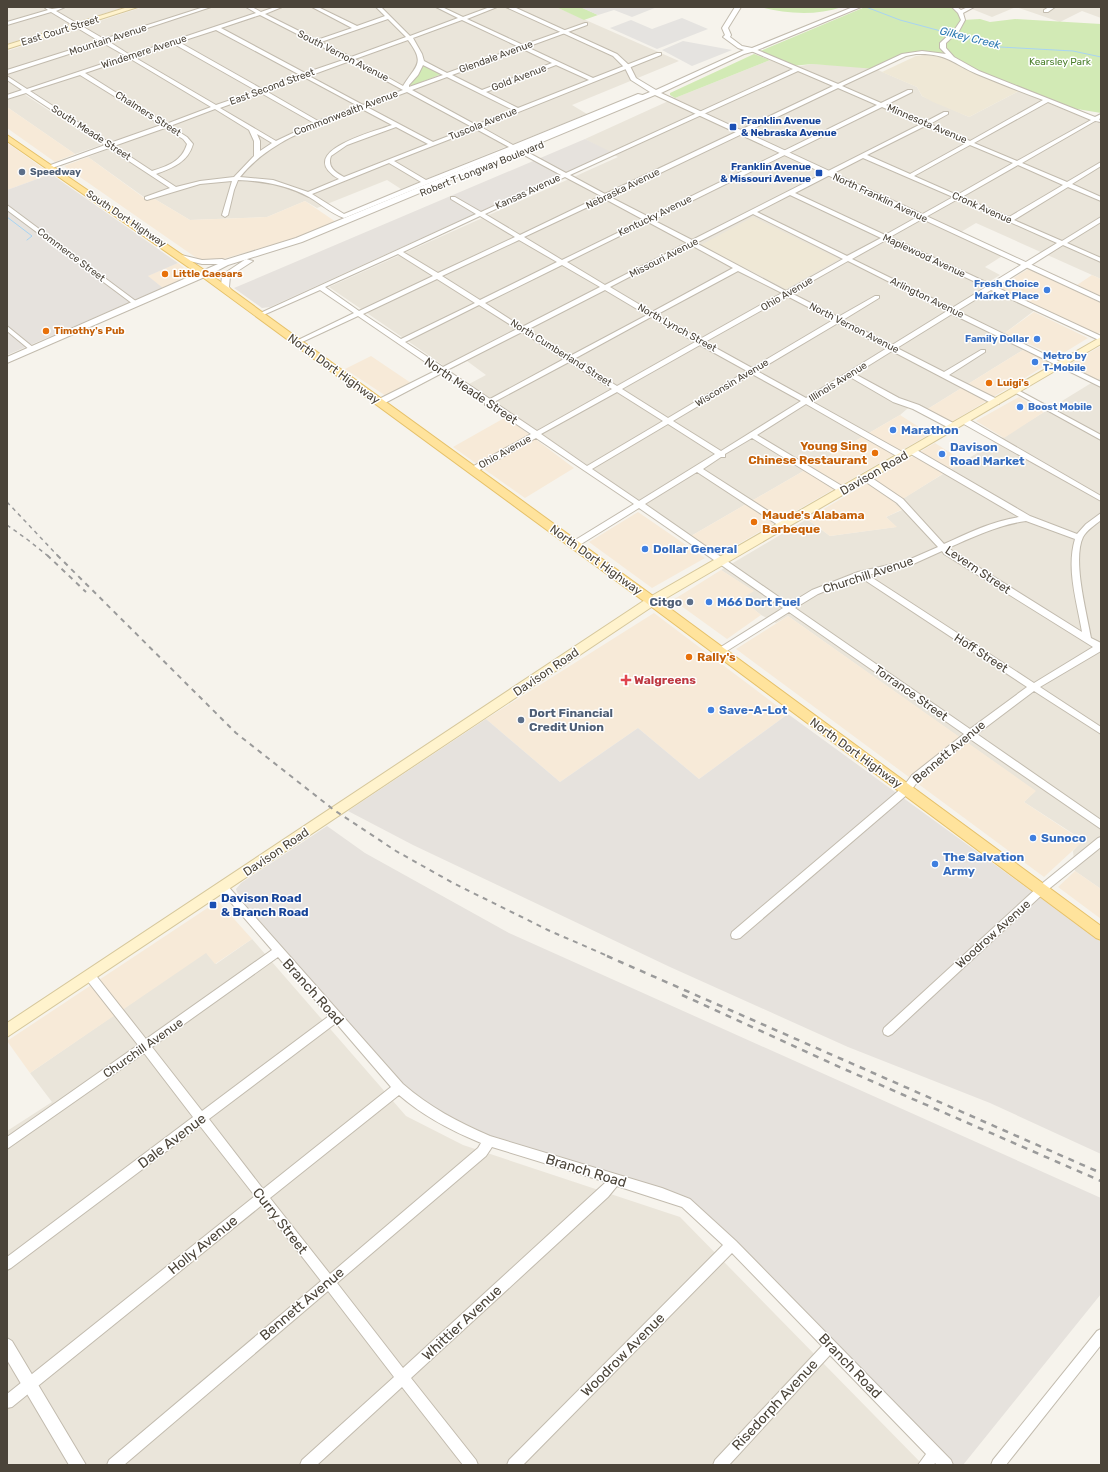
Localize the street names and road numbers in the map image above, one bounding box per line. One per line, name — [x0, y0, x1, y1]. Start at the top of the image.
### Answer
street label: East Court Street — [20, 13, 100, 49]
street label: Mountain Avenue — [68, 22, 149, 58]
street label: South Vernon Avenue — [295, 28, 391, 84]
street label: Windemere Avenue — [100, 32, 189, 71]
street label: Glendale Avenue — [457, 38, 535, 76]
street label: Gold Avenue — [490, 62, 549, 94]
street label: East Second Street — [228, 66, 316, 108]
street label: Commonwealth Avenue — [292, 87, 400, 138]
street label: Chalmers Street — [113, 89, 183, 139]
street label: Minnesota Avenue — [885, 102, 969, 146]
street label: South Meade Street — [49, 103, 133, 163]
street label: Tuscola Avenue — [447, 105, 519, 143]
street label: Robert T Longway Boulevard — [418, 139, 546, 199]
street label: Nebraska Avenue — [584, 166, 662, 212]
street label: North Franklin Avenue — [831, 171, 930, 225]
street label: Kansas Avenue — [494, 172, 563, 212]
street label: South Dort Highway — [84, 188, 169, 250]
street label: Cronk Avenue — [950, 189, 1014, 227]
street label: Kentucky Avenue — [616, 193, 694, 239]
street label: Commerce Street — [35, 226, 107, 285]
street label: Maplewood Avenue — [881, 232, 968, 281]
street label: Missouri Avenue — [628, 235, 701, 281]
street label: Ohio Avenue — [759, 274, 816, 314]
street label: Arlington Avenue — [888, 275, 966, 321]
street label: North Vernon Avenue — [807, 300, 901, 356]
street label: North Lynch Street — [636, 301, 719, 355]
street label: North Cumberland Street — [508, 317, 614, 389]
street label: North Dort Highway — [285, 331, 383, 407]
street label: North Meade Street — [422, 355, 520, 427]
street label: Wisconsin Avenue — [693, 356, 771, 410]
street label: Illinois Avenue — [807, 359, 870, 405]
street label: Ohio Avenue — [477, 432, 534, 471]
street label: Davison Road — [838, 448, 910, 498]
street label: North Dort Highway — [547, 522, 645, 598]
street label: Levern Street — [943, 543, 1014, 597]
street label: Churchill Avenue — [821, 554, 915, 596]
street label: Hoff Street — [952, 631, 1011, 676]
street label: Davison Road — [511, 645, 581, 699]
street label: Torrance Street — [872, 662, 951, 724]
street label: North Dort Highway — [807, 715, 905, 791]
street label: Bennett Avenue — [910, 718, 988, 786]
street label: Davison Road — [241, 825, 311, 879]
street label: Woodrow Avenue — [953, 897, 1033, 971]
street label: Branch Road — [279, 955, 347, 1029]
street label: Churchill Avenue — [100, 1015, 186, 1081]
street label: Dale Avenue — [135, 1110, 209, 1172]
street label: Branch Road — [544, 1151, 628, 1191]
street label: Curry Street — [249, 1184, 312, 1258]
street label: Holly Avenue — [165, 1212, 241, 1278]
street label: Bennett Avenue — [256, 1264, 348, 1344]
street label: Whittier Avenue — [419, 1282, 505, 1364]
street label: Woodrow Avenue — [578, 1310, 668, 1400]
street label: Branch Road — [815, 1330, 885, 1402]
street label: Risedorph Avenue — [728, 1356, 822, 1454]

